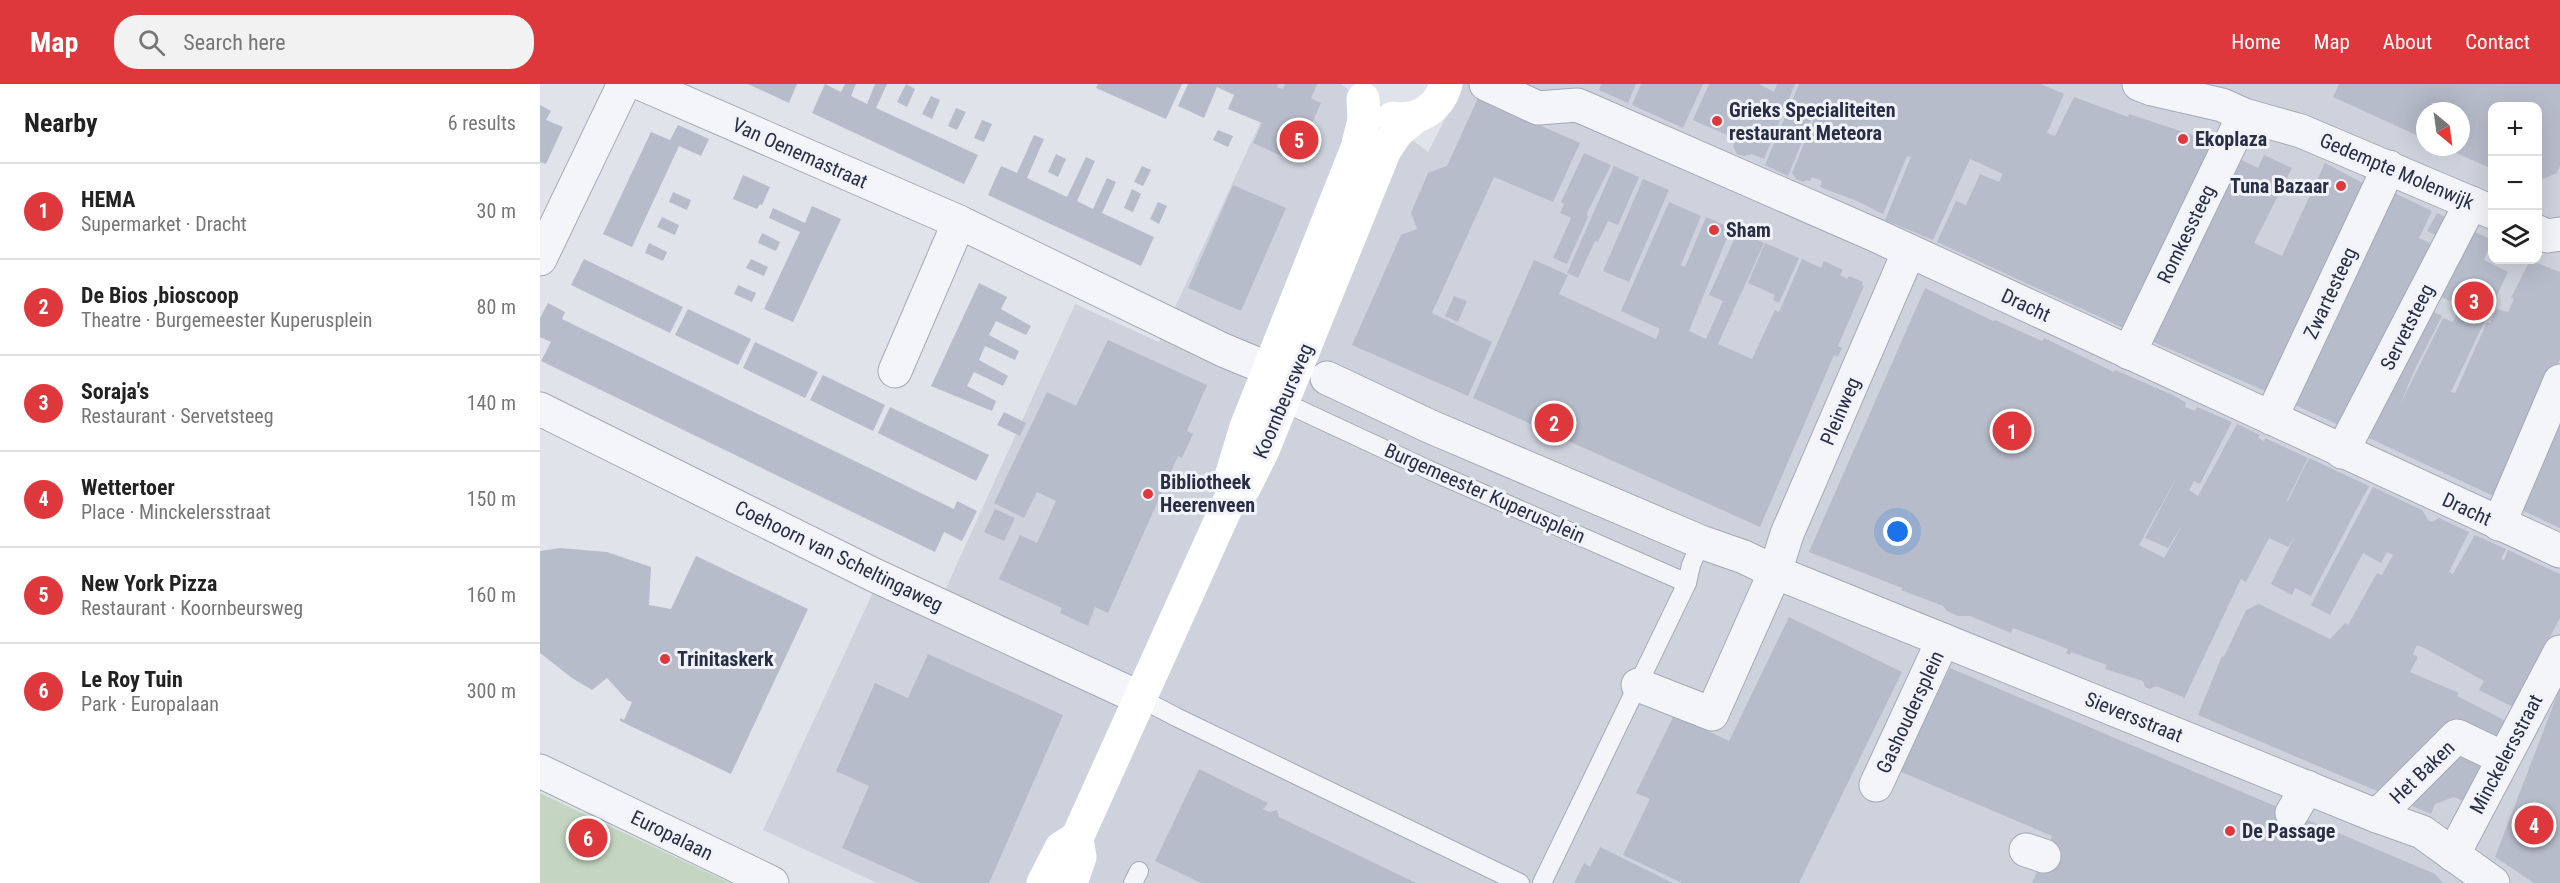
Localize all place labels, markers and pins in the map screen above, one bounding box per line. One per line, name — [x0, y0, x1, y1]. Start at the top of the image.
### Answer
place label: Grieks Specialiteiten restaurant Meteora — [1729, 98, 1895, 145]
marker: Grieks Specialiteiten restaurant Meteora — [1710, 114, 1724, 128]
pin: 5 — [1280, 118, 1318, 162]
place label: Ekoplaza — [2195, 127, 2267, 151]
marker: Ekoplaza — [2176, 132, 2190, 146]
place label: Tuna Bazaar — [2230, 174, 2329, 198]
marker: Tuna Bazaar — [2334, 179, 2348, 193]
place label: Sham — [1726, 218, 1771, 242]
marker: Sham — [1707, 223, 1721, 237]
pin: 3 — [2454, 278, 2494, 324]
pin: 2 — [1534, 400, 1574, 446]
pin: 1 — [1992, 408, 2032, 454]
place label: Bibliotheek Heerenveen — [1160, 470, 1255, 517]
marker: Bibliotheek Heerenveen — [1141, 487, 1155, 501]
place label: Trinitaskerk — [677, 647, 774, 671]
marker: Trinitaskerk — [658, 652, 672, 666]
pin: 4 — [2514, 802, 2554, 848]
pin: 6 — [568, 816, 608, 861]
place label: De Passage — [2242, 819, 2335, 843]
marker: De Passage — [2223, 824, 2237, 838]

